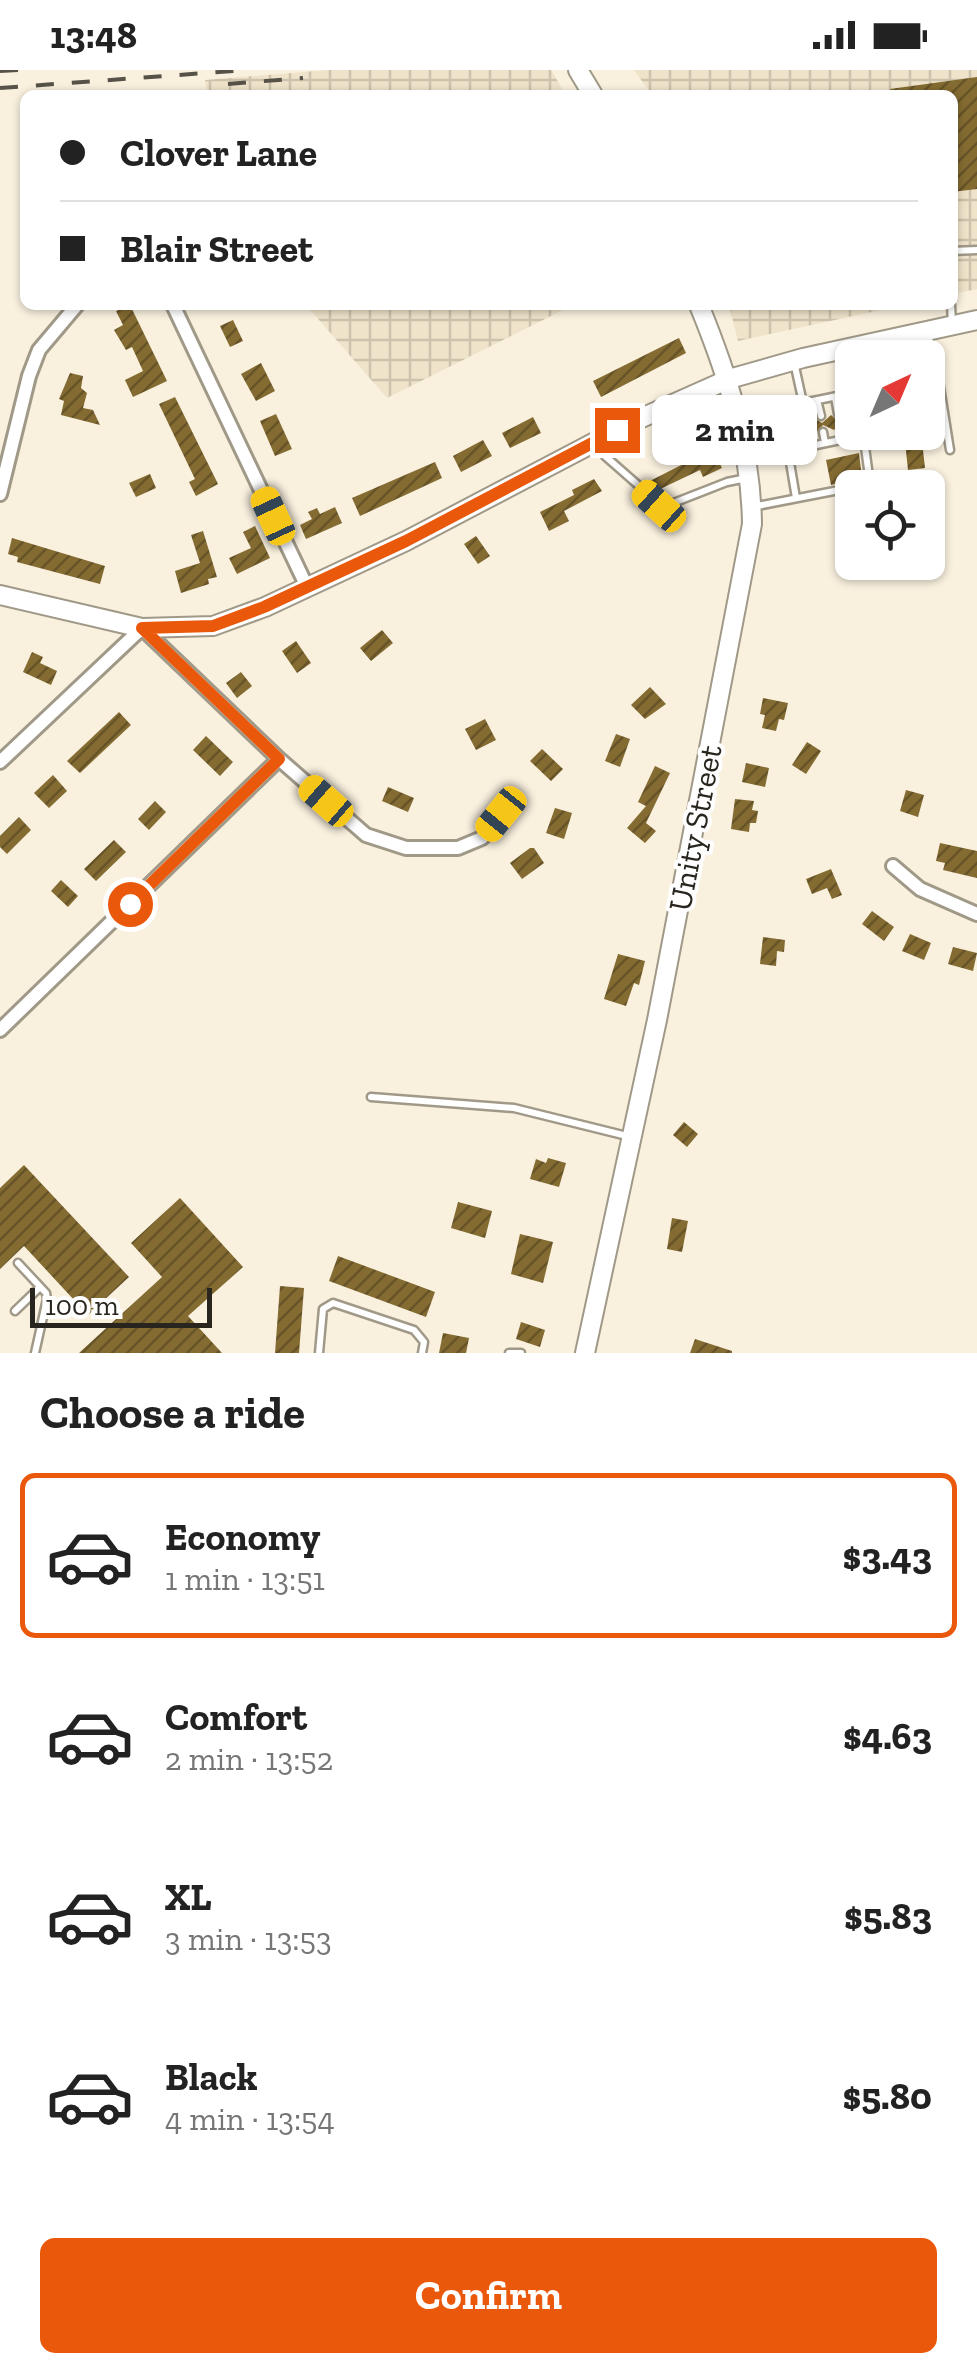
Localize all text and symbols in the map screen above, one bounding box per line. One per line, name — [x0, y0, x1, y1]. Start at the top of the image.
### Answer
text: 13:48 — [50, 12, 137, 58]
text: Clover Lane — [120, 130, 317, 176]
text: Blair Street — [120, 226, 313, 272]
north arrow — [835, 340, 945, 450]
map controls — [835, 340, 945, 580]
callout: 2 min — [652, 395, 817, 465]
route end — [595, 408, 640, 453]
text: 2 min — [695, 411, 774, 449]
button: locate — [835, 470, 945, 580]
car — [627, 475, 691, 537]
car — [247, 482, 299, 550]
street label: Unity Street — [660, 742, 730, 914]
car — [294, 770, 358, 832]
car — [470, 781, 532, 847]
route start — [108, 882, 153, 927]
scale bar — [30, 1283, 212, 1328]
text: 100 m — [45, 1289, 119, 1322]
text: Choose a ride — [40, 1386, 305, 1440]
icon: car — [45, 1511, 135, 1601]
text: Economy — [165, 1514, 320, 1560]
text: $3.43 — [843, 1533, 932, 1579]
text: 1 min · 13:51 — [165, 1560, 325, 1598]
icon: car — [45, 1691, 135, 1781]
text: Comfort — [165, 1694, 307, 1740]
text: $4.63 — [843, 1713, 932, 1759]
text: 2 min · 13:52 — [165, 1740, 333, 1778]
icon: car — [45, 1871, 135, 1961]
text: XL — [165, 1874, 212, 1920]
text: $5.83 — [844, 1893, 932, 1939]
text: 3 min · 13:53 — [165, 1920, 332, 1958]
icon: car — [45, 2051, 135, 2141]
text: Black — [165, 2054, 258, 2100]
text: $5.80 — [842, 2073, 932, 2119]
text: 4 min · 13:54 — [165, 2100, 335, 2138]
button: Confirm — [40, 2238, 937, 2353]

